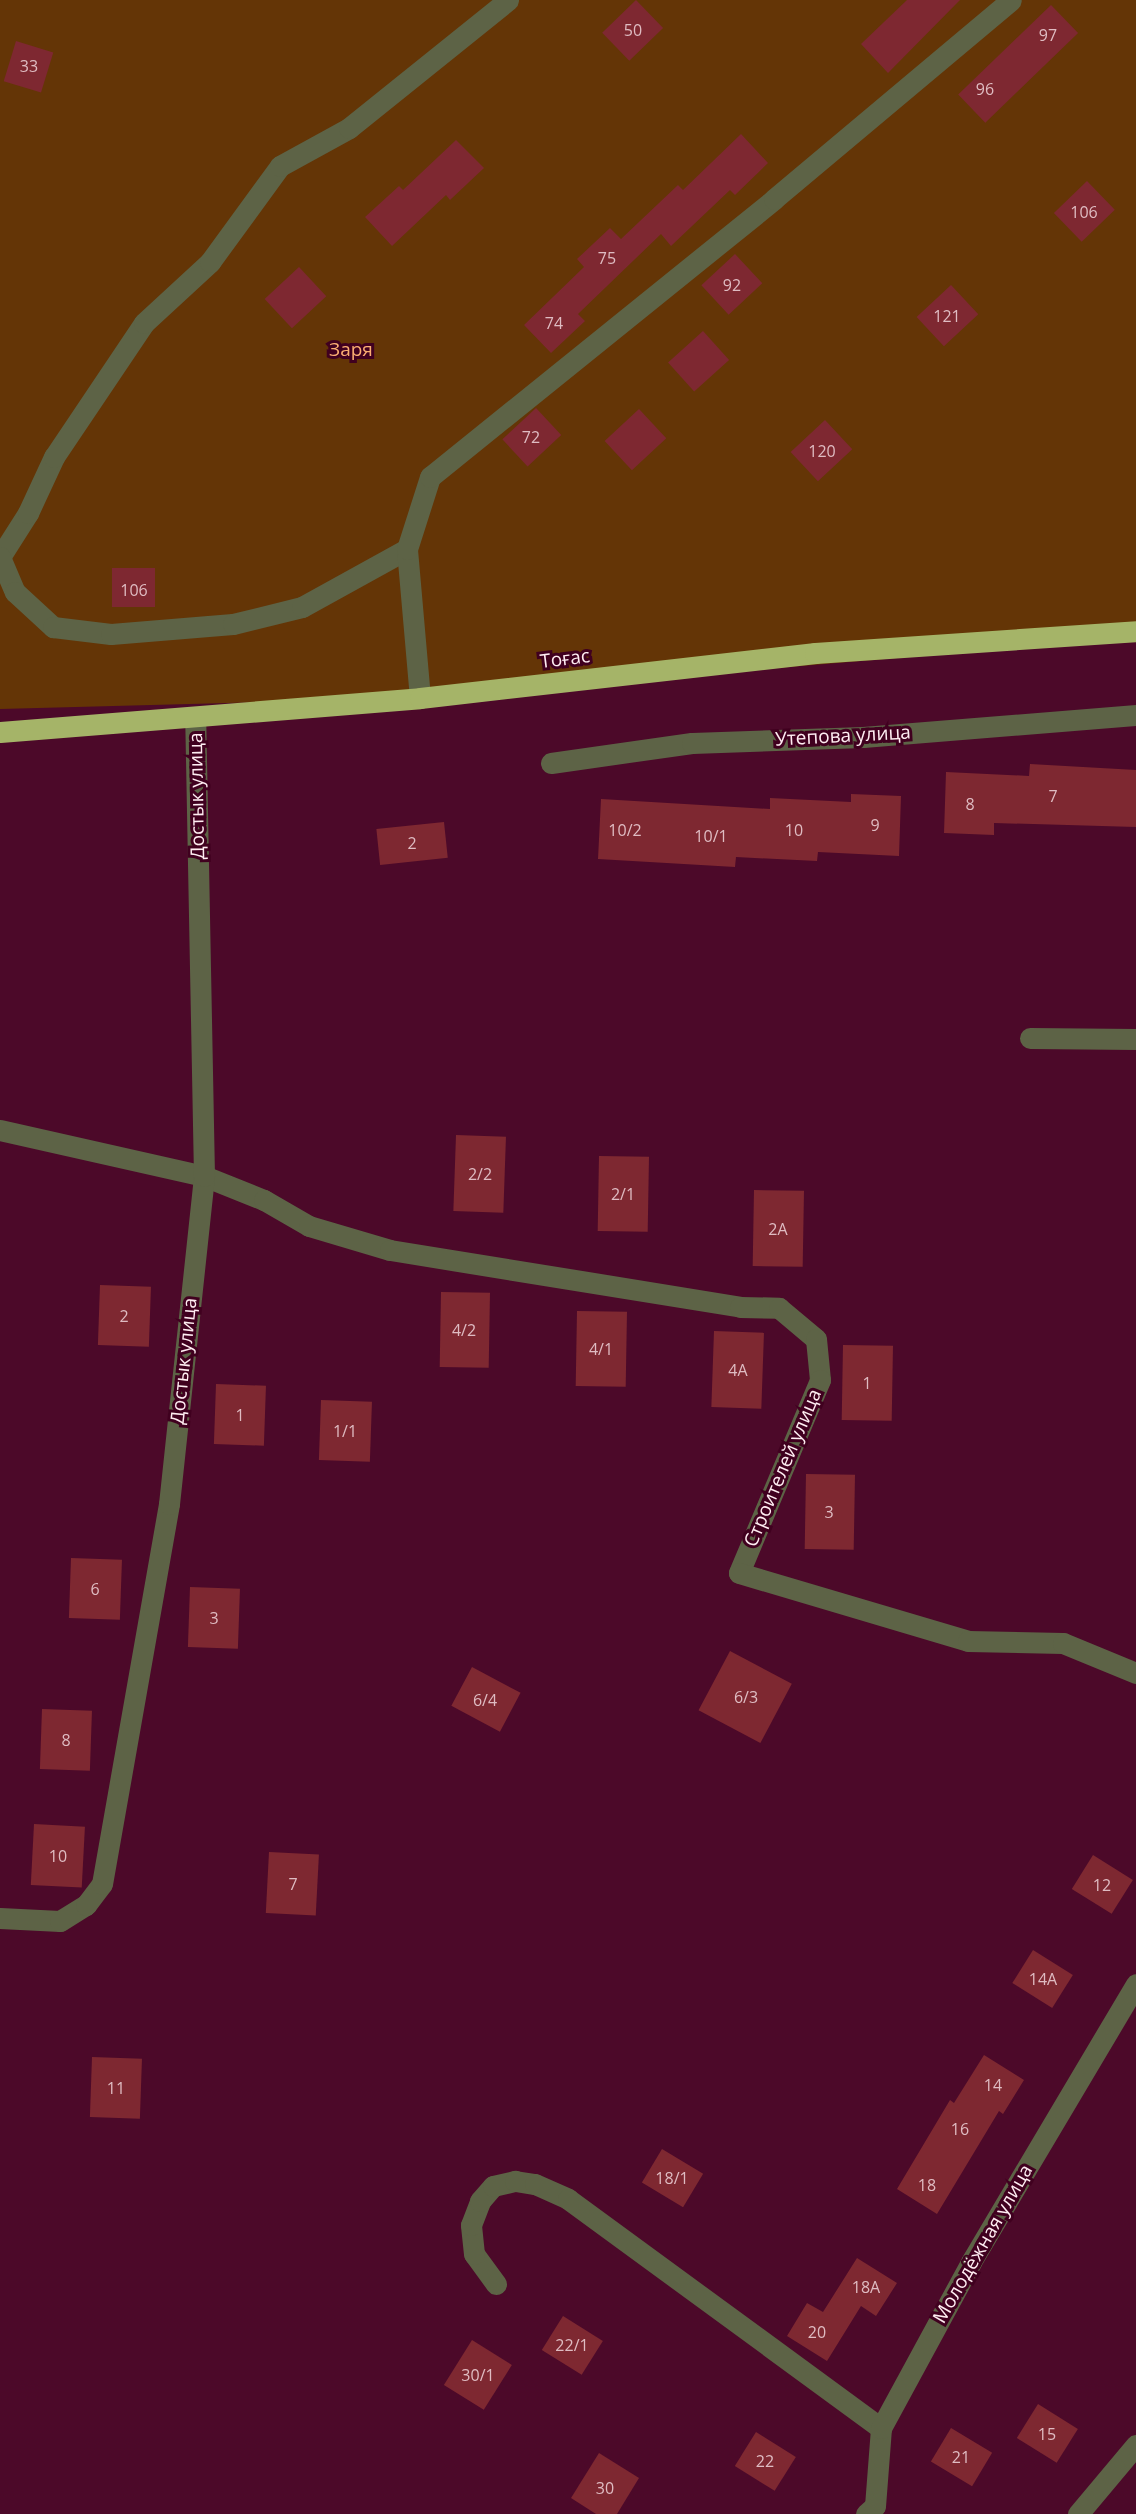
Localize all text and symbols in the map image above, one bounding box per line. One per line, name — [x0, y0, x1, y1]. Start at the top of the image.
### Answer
house number: 50 — [624, 20, 642, 40]
house number: 97 — [1039, 25, 1057, 45]
house number: 33 — [20, 56, 38, 76]
house number: 96 — [976, 79, 994, 99]
house number: 106 — [1070, 202, 1098, 222]
house number: 75 — [598, 248, 616, 268]
house number: 92 — [723, 275, 741, 295]
house number: 121 — [933, 306, 961, 326]
house number: 74 — [545, 313, 563, 333]
park label: Заря — [329, 339, 373, 361]
house number: 72 — [522, 427, 540, 447]
house number: 120 — [808, 441, 836, 461]
house number: 106 — [120, 580, 148, 600]
street label: Тоғас — [539, 645, 591, 673]
street label: Утепова улица — [775, 721, 911, 751]
street label: Достык улица — [184, 732, 210, 860]
house number: 7 — [1048, 786, 1058, 806]
house number: 8 — [965, 794, 975, 814]
house number: 9 — [870, 815, 880, 835]
house number: 10/2 — [608, 820, 642, 840]
house number: 10 — [785, 820, 803, 840]
house number: 10/1 — [694, 826, 728, 846]
house number: 2 — [407, 833, 417, 853]
house number: 2/2 — [468, 1164, 492, 1184]
house number: 2/1 — [611, 1184, 635, 1204]
house number: 2А — [768, 1219, 788, 1239]
street label: Достык улица — [166, 1297, 202, 1425]
house number: 2 — [119, 1306, 129, 1326]
house number: 4/2 — [452, 1320, 476, 1340]
house number: 4/1 — [589, 1339, 613, 1359]
house number: 4А — [728, 1360, 748, 1380]
house number: 1 — [862, 1373, 872, 1393]
street label: Строителей улица — [739, 1386, 827, 1550]
house number: 1 — [235, 1405, 245, 1425]
house number: 1/1 — [333, 1421, 357, 1441]
house number: 3 — [824, 1502, 834, 1522]
house number: 6 — [90, 1579, 100, 1599]
house number: 3 — [209, 1608, 219, 1628]
house number: 6/3 — [734, 1687, 758, 1707]
house number: 6/4 — [473, 1690, 497, 1710]
house number: 8 — [61, 1730, 71, 1750]
house number: 10 — [49, 1846, 67, 1866]
house number: 7 — [288, 1874, 298, 1894]
house number: 12 — [1093, 1875, 1111, 1895]
house number: 14А — [1029, 1969, 1057, 1989]
house number: 14 — [984, 2075, 1002, 2095]
house number: 11 — [107, 2078, 125, 2098]
house number: 16 — [951, 2119, 969, 2139]
street label: Молодёжная улица — [928, 2161, 1038, 2327]
house number: 18/1 — [655, 2168, 689, 2188]
house number: 18 — [918, 2175, 936, 2195]
house number: 18А — [852, 2277, 880, 2297]
house number: 20 — [808, 2322, 826, 2342]
house number: 22/1 — [555, 2335, 589, 2355]
house number: 30/1 — [461, 2365, 495, 2385]
house number: 15 — [1038, 2424, 1056, 2444]
house number: 21 — [952, 2447, 970, 2467]
house number: 22 — [756, 2451, 774, 2471]
house number: 30 — [596, 2478, 614, 2498]

